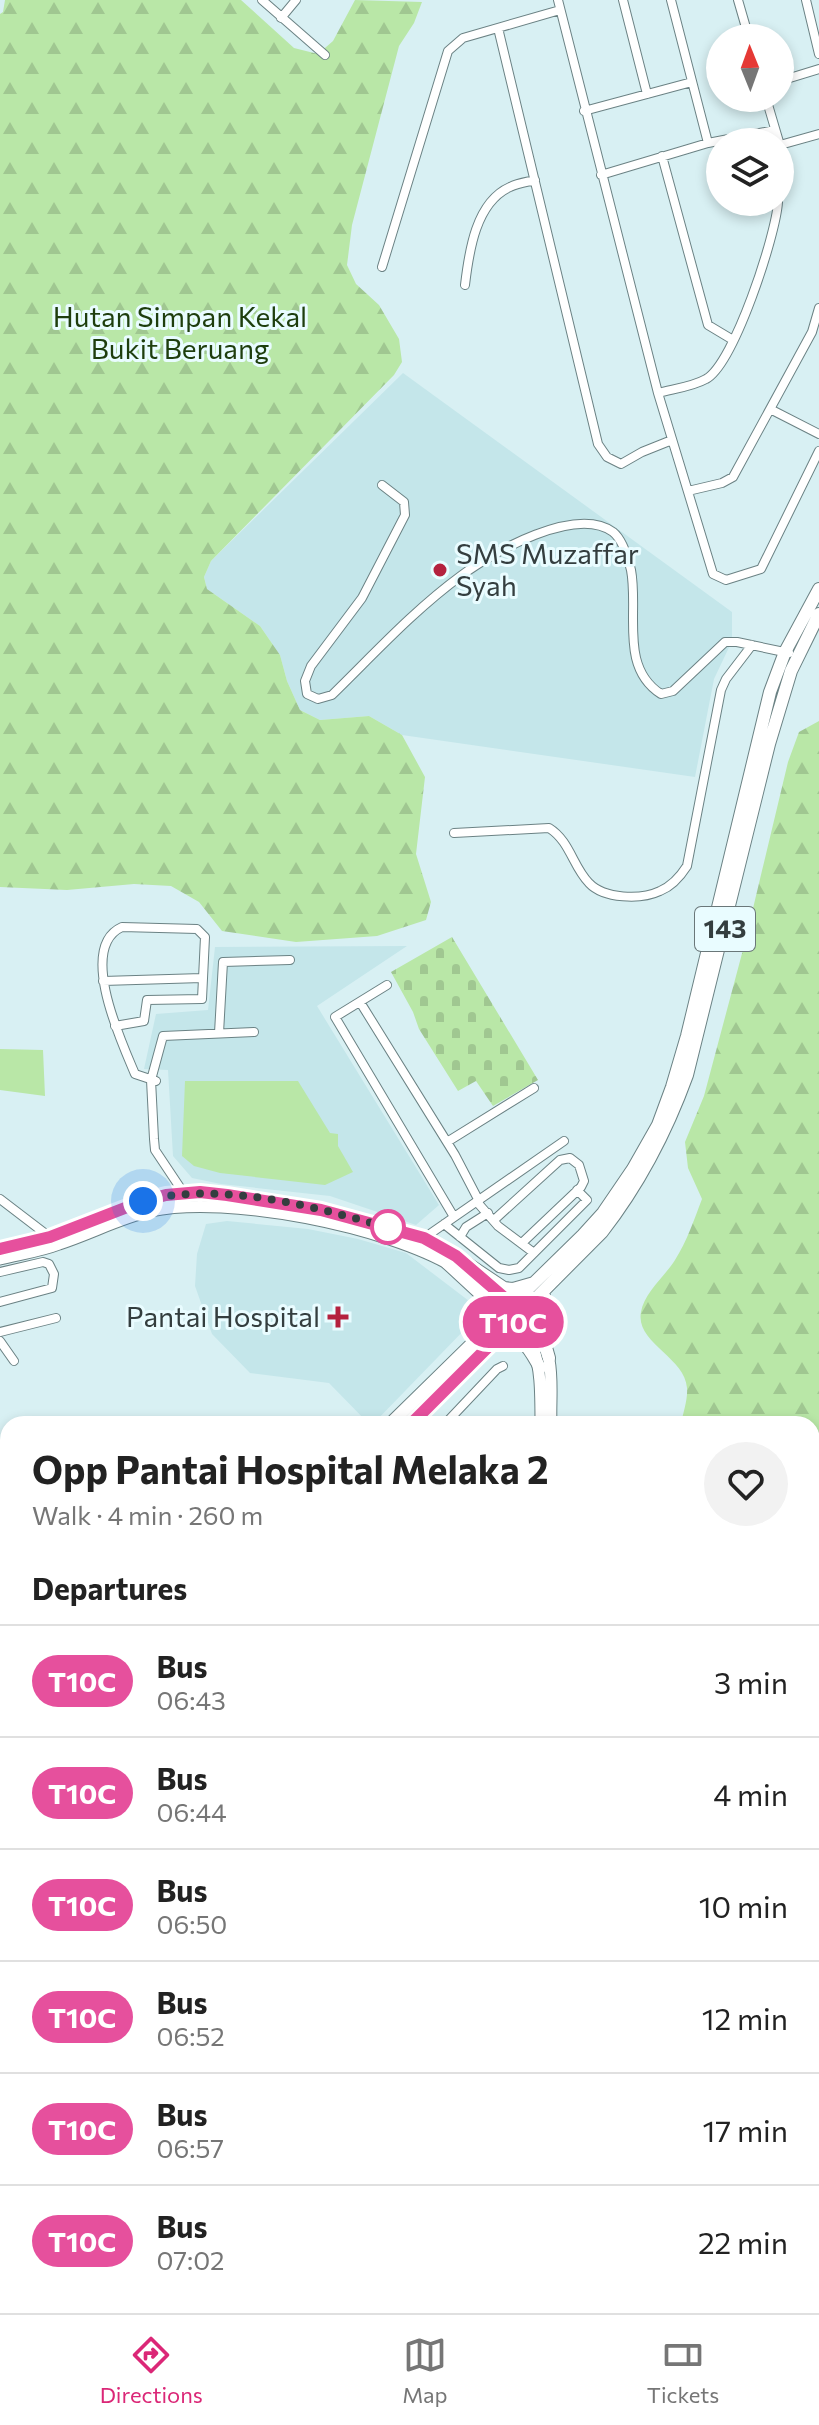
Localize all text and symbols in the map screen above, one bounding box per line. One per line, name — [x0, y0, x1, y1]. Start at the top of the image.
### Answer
north arrow — [706, 24, 794, 112]
map controls — [706, 24, 794, 216]
button: layers — [706, 128, 794, 216]
park label: Hutan Simpan Kekal Bukit Beruang — [53, 299, 307, 365]
place label: SMS Muzaffar Syah — [456, 536, 639, 602]
marker: SMS Muzaffar Syah — [431, 561, 449, 579]
road number: 143 — [695, 907, 755, 951]
your location — [123, 1181, 163, 1221]
unlabelled marker — [371, 1210, 405, 1244]
line badge: T10C — [457, 1296, 569, 1348]
place label: Pantai Hospital — [126, 1299, 320, 1333]
text: T10C — [479, 1305, 547, 1339]
marker: Pantai Hospital — [327, 1306, 349, 1328]
button: heart — [704, 1442, 788, 1526]
text: Opp Pantai Hospital Melaka 2 — [32, 1445, 549, 1492]
text: Walk · 4 min · 260 m — [32, 1499, 263, 1530]
text: Departures — [32, 1569, 187, 1606]
text: Bus — [157, 1647, 207, 1684]
text: 3 min — [714, 1663, 788, 1700]
text: T10C — [48, 1664, 117, 1698]
text: 06:43 — [157, 1684, 226, 1715]
text: Bus — [157, 1759, 207, 1796]
text: 4 min — [713, 1775, 788, 1812]
text: T10C — [48, 1776, 117, 1810]
text: 06:44 — [157, 1796, 227, 1827]
text: Bus — [157, 1871, 207, 1908]
text: 10 min — [699, 1887, 788, 1924]
text: T10C — [48, 1888, 117, 1922]
text: 06:50 — [157, 1908, 227, 1939]
text: Bus — [157, 1983, 207, 2020]
text: 12 min — [702, 1999, 788, 2036]
text: T10C — [48, 2000, 117, 2034]
text: 06:52 — [157, 2020, 225, 2051]
text: Bus — [157, 2095, 207, 2132]
text: 17 min — [703, 2111, 788, 2148]
text: T10C — [48, 2112, 117, 2146]
text: 06:57 — [157, 2132, 224, 2163]
text: Bus — [157, 2207, 207, 2244]
text: 22 min — [698, 2223, 788, 2260]
text: T10C — [48, 2224, 117, 2258]
text: 07:02 — [157, 2244, 225, 2275]
tab: Directions — [100, 2333, 203, 2408]
tab: Map — [402, 2333, 448, 2408]
tab: Tickets — [647, 2333, 719, 2408]

